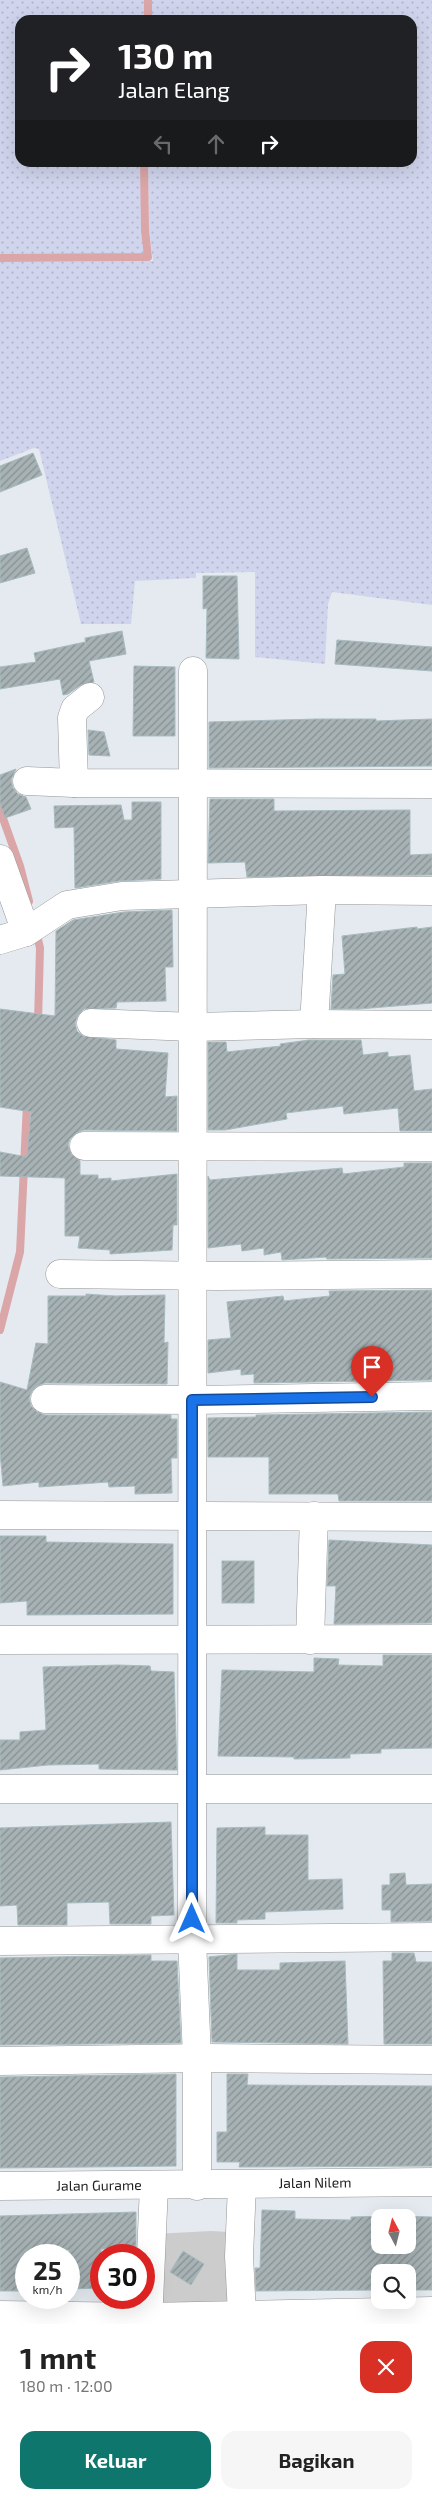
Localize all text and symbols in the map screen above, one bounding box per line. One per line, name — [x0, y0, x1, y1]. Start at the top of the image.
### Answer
text: 130 m — [118, 34, 213, 76]
icon: right — [35, 35, 100, 100]
text: Jalan Elang — [118, 76, 230, 102]
icon: left — [149, 130, 177, 158]
icon: ahead — [202, 130, 230, 158]
icon: right — [255, 130, 283, 158]
pin — [351, 1346, 393, 1397]
icon: arrive — [358, 1353, 386, 1381]
position arrow — [165, 1892, 217, 1944]
street label: Jalan Nilem — [278, 2173, 352, 2191]
street label: Jalan Gurame — [56, 2176, 142, 2194]
north arrow — [371, 2209, 416, 2254]
map controls — [371, 2209, 416, 2309]
speed limit sign: 30 — [90, 2244, 155, 2309]
text: 25 — [33, 2255, 62, 2285]
button: search — [371, 2264, 416, 2309]
text: km/h — [33, 2282, 62, 2296]
text: 1 mnt — [20, 2339, 96, 2375]
button: close — [360, 2341, 412, 2393]
text: 180 m · 12:00 — [20, 2376, 113, 2395]
button: Keluar — [20, 2431, 211, 2489]
button: Bagikan — [221, 2431, 412, 2489]

